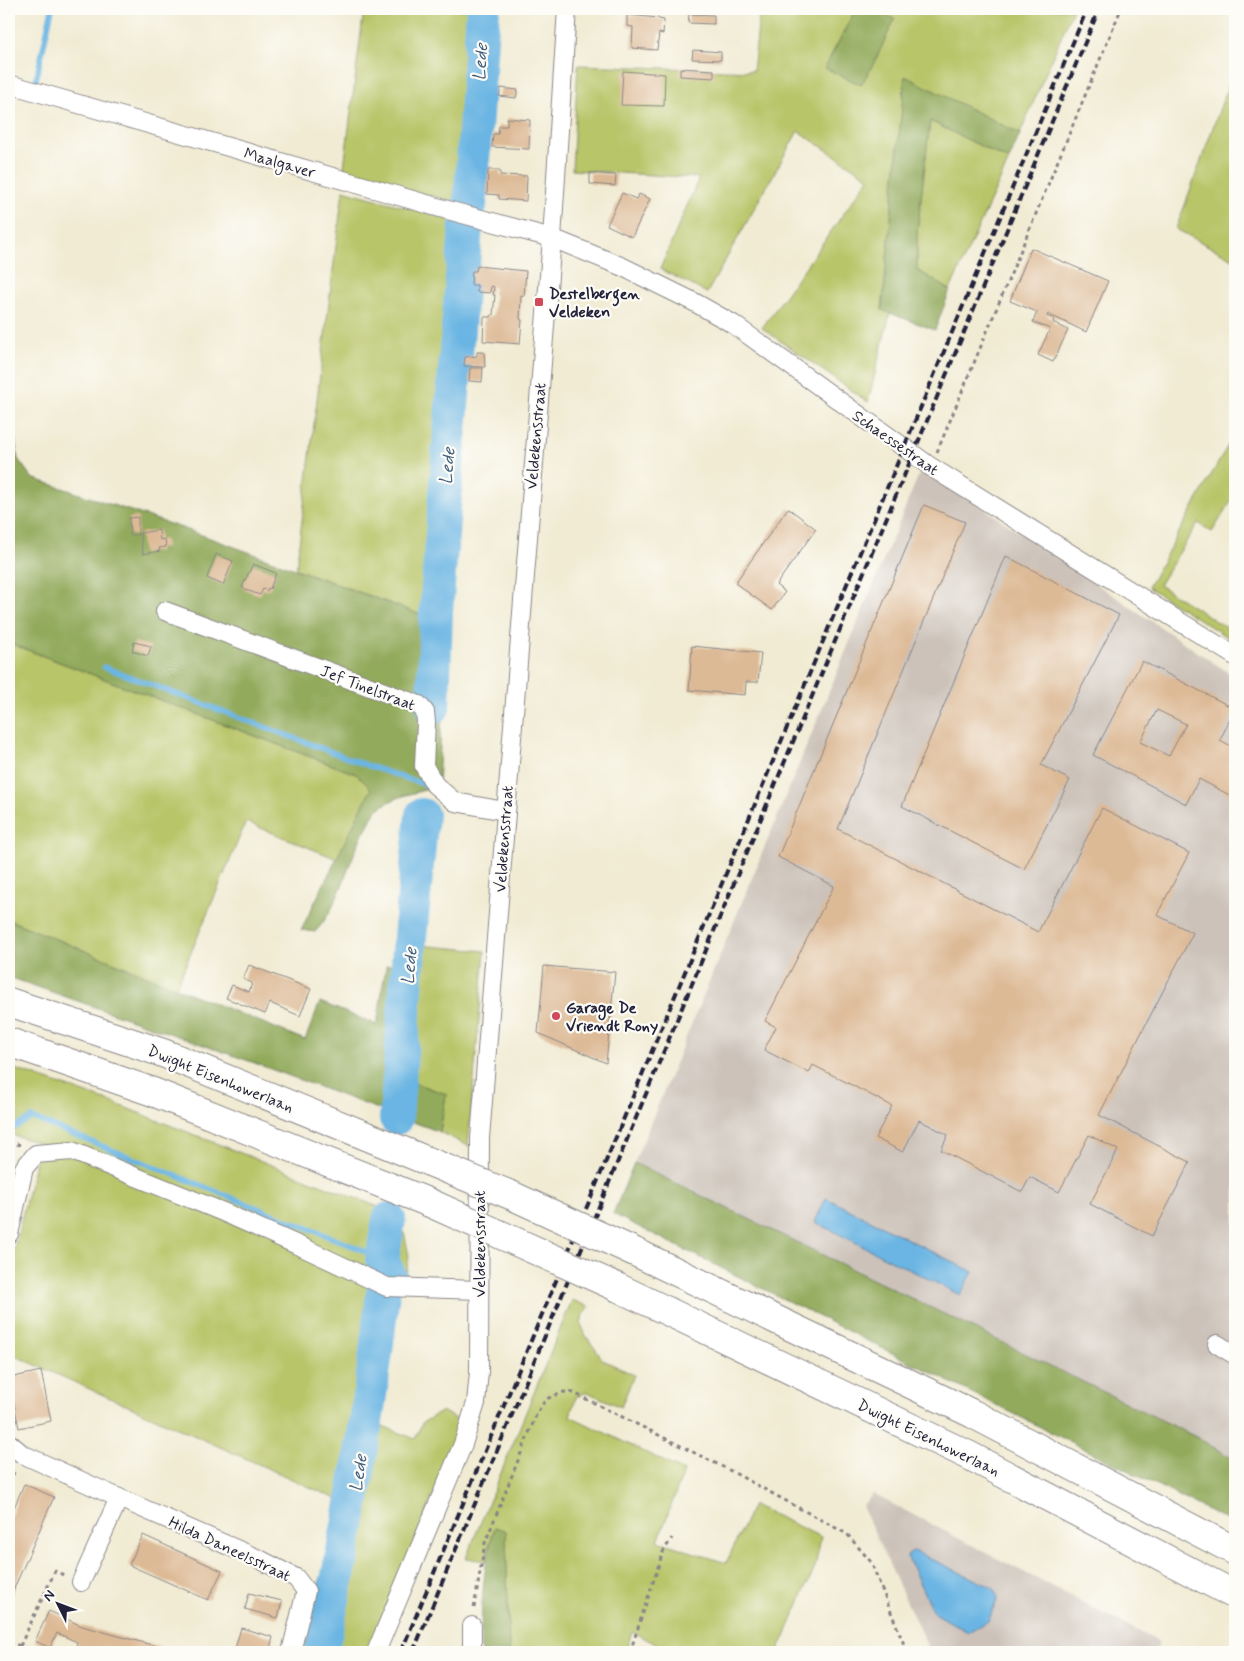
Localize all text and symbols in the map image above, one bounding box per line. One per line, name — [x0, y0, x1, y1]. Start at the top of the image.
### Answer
water label: Lede — [468, 42, 494, 81]
street label: Maalgaver — [241, 143, 318, 185]
place label: Destelbergen Veldeken — [549, 284, 641, 323]
marker: Destelbergen Veldeken — [533, 296, 545, 308]
street label: Veldekensstraat — [521, 382, 552, 490]
street label: Schaessestraat — [848, 406, 943, 481]
water label: Lede — [434, 446, 462, 486]
street label: Jef Tinelstraat — [317, 661, 418, 716]
street label: Veldekensstraat — [490, 785, 519, 893]
water label: Lede — [396, 946, 424, 986]
place label: Garage De Vriendt Rony — [566, 998, 658, 1037]
marker: Garage De Vriendt Rony — [550, 1010, 562, 1022]
street label: Dwight Eisenhowerlaan — [144, 1040, 297, 1119]
street label: Veldekensstraat — [470, 1191, 491, 1297]
street label: Dwight Eisenhowerlaan — [853, 1395, 1003, 1483]
water label: Lede — [345, 1452, 374, 1493]
street label: Hilda Daneelsstraat — [165, 1512, 294, 1587]
north arrow — [32, 1578, 82, 1628]
text: N — [39, 1586, 59, 1605]

